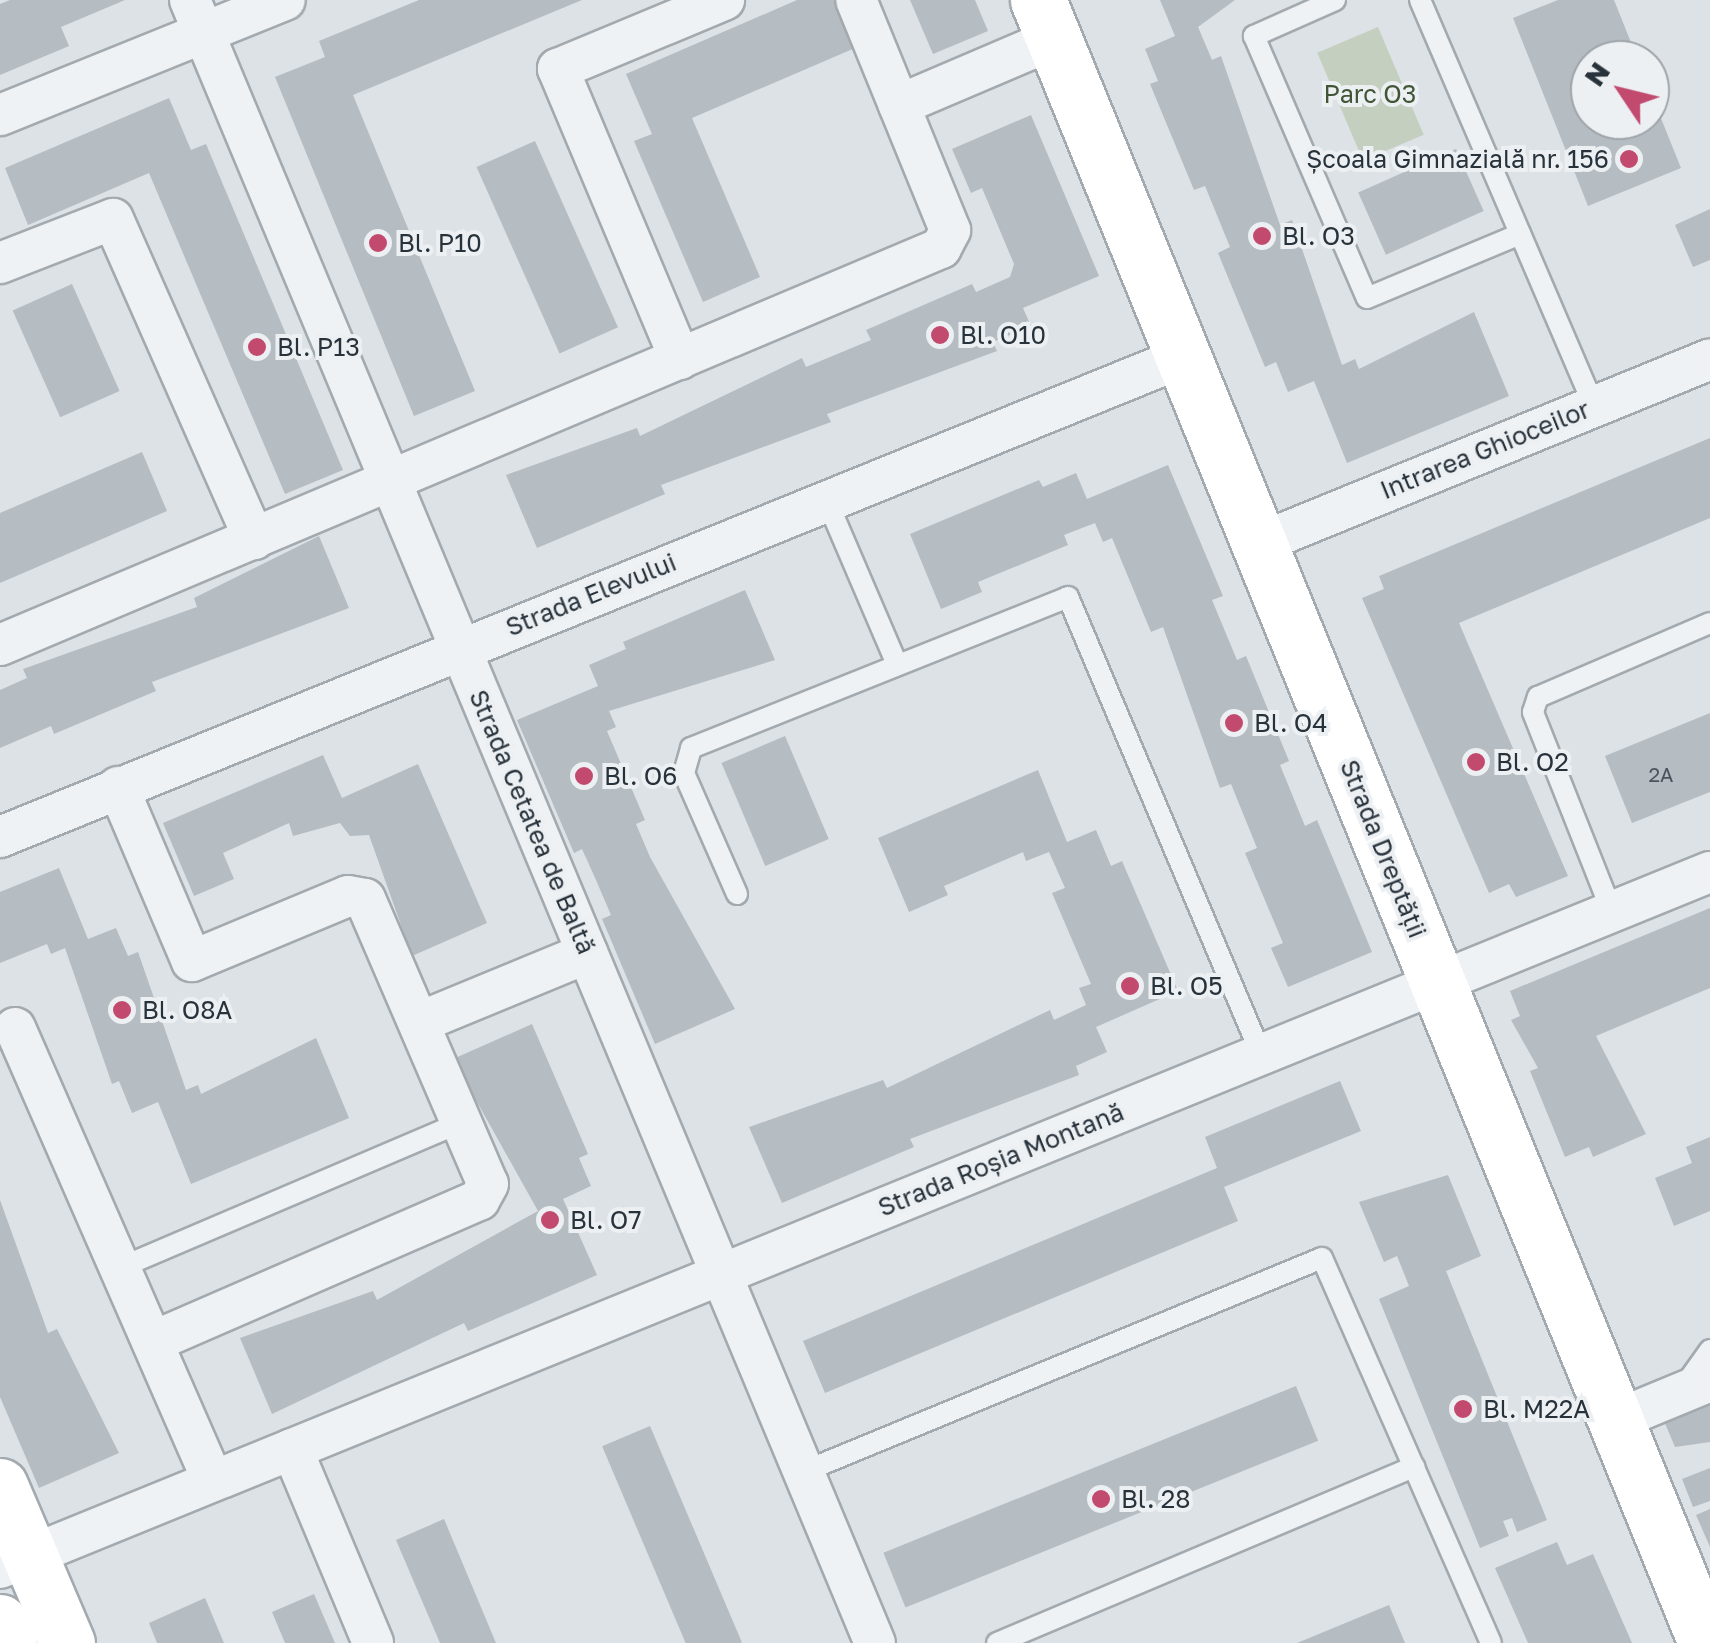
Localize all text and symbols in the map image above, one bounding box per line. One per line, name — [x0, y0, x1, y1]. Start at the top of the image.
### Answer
north arrow — [1570, 40, 1670, 140]
text: N — [1577, 55, 1616, 92]
park label: Parc O3 — [1324, 79, 1416, 109]
place label: Școala Gimnazială nr. 156 — [1306, 144, 1609, 174]
marker: Școala Gimnazială nr. 156 — [1618, 148, 1640, 170]
place label: Bl. O3 — [1282, 221, 1355, 251]
marker: Bl. O3 — [1251, 225, 1273, 247]
place label: Bl. P10 — [398, 228, 482, 258]
marker: Bl. P10 — [367, 232, 389, 254]
place label: Bl. O10 — [960, 320, 1046, 350]
marker: Bl. O10 — [929, 324, 951, 346]
place label: Bl. P13 — [277, 332, 360, 362]
marker: Bl. P13 — [246, 336, 268, 358]
street label: Intrarea Ghioceilor — [1376, 394, 1594, 506]
street label: Strada Elevului — [502, 547, 680, 643]
street label: Strada Cetatea de Baltă — [463, 686, 601, 958]
place label: Bl. O4 — [1254, 708, 1327, 738]
marker: Bl. O4 — [1223, 712, 1245, 734]
place label: Bl. O2 — [1496, 747, 1569, 777]
marker: Bl. O2 — [1465, 751, 1487, 773]
street label: Strada Dreptății — [1334, 756, 1432, 942]
place label: Bl. O6 — [604, 761, 677, 791]
house number: 2A — [1649, 762, 1673, 786]
marker: Bl. O6 — [573, 765, 595, 787]
place label: Bl. O5 — [1150, 971, 1223, 1001]
marker: Bl. O5 — [1119, 975, 1141, 997]
place label: Bl. O8A — [142, 995, 232, 1025]
marker: Bl. O8A — [111, 999, 133, 1021]
street label: Strada Roșia Montană — [874, 1097, 1128, 1223]
place label: Bl. O7 — [570, 1205, 641, 1235]
marker: Bl. O7 — [539, 1209, 561, 1231]
place label: Bl. M22A — [1483, 1394, 1590, 1424]
marker: Bl. M22A — [1452, 1398, 1474, 1420]
place label: Bl. 28 — [1121, 1484, 1190, 1514]
marker: Bl. 28 — [1090, 1488, 1112, 1510]

